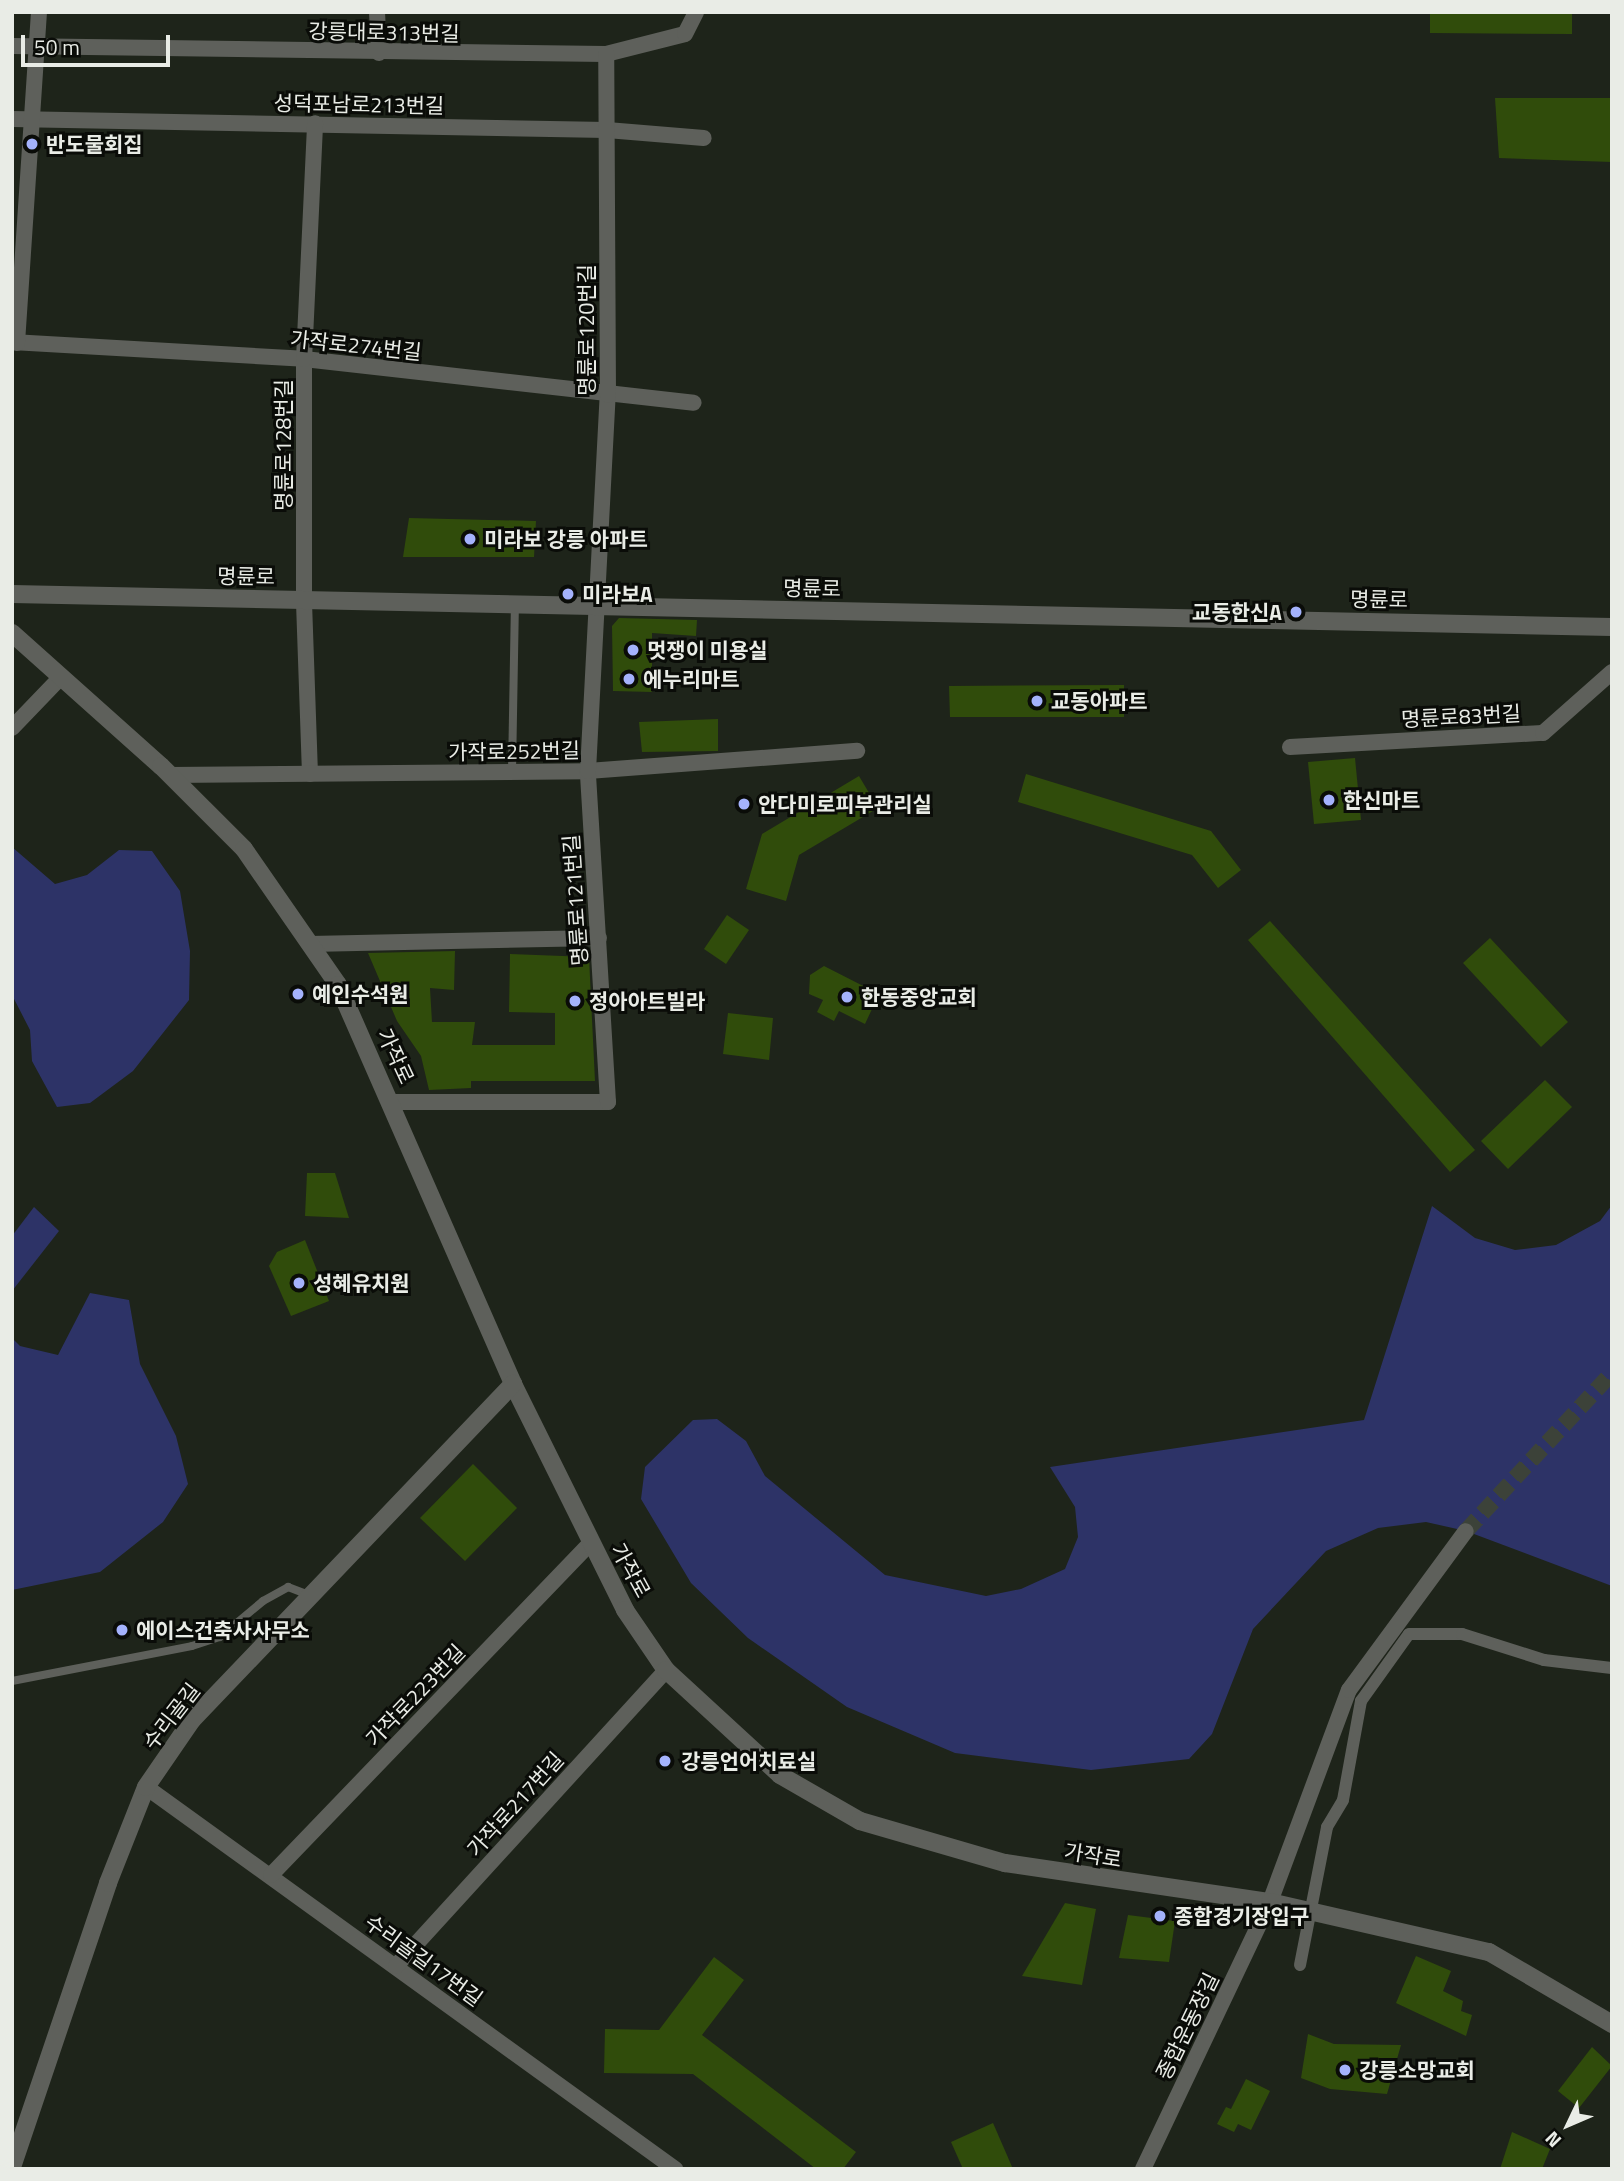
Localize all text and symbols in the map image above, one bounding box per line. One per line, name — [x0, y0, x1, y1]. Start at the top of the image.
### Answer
street label: 강릉대로313번길 — [308, 18, 460, 46]
scale bar — [24, 21, 173, 65]
text: 50 m — [34, 31, 80, 63]
street label: 성덕포남로213번길 — [274, 90, 444, 118]
place label: 반도물회집 — [46, 131, 143, 157]
marker: 반도물회집 — [24, 136, 40, 152]
street label: 명륜로120번길 — [573, 264, 599, 396]
street label: 가작로274번길 — [289, 326, 423, 364]
street label: 명륜로128번길 — [270, 379, 296, 511]
place label: 미라보 강릉 아파트 — [484, 526, 648, 552]
marker: 미라보 강릉 아파트 — [462, 531, 478, 547]
street label: 명륜로 — [217, 563, 275, 589]
street label: 명륜로 — [783, 575, 841, 601]
place label: 미라보A — [582, 581, 653, 607]
marker: 미라보A — [560, 586, 576, 602]
street label: 명륜로 — [1350, 586, 1408, 612]
place label: 교동한신A — [1192, 599, 1282, 625]
marker: 교동한신A — [1288, 604, 1304, 620]
place label: 멋쟁이 미용실 — [647, 637, 768, 663]
marker: 멋쟁이 미용실 — [625, 642, 641, 658]
place label: 에누리마트 — [643, 666, 740, 692]
marker: 에누리마트 — [621, 671, 637, 687]
place label: 교동아파트 — [1051, 688, 1148, 714]
marker: 교동아파트 — [1029, 693, 1045, 709]
street label: 명륜로83번길 — [1400, 700, 1522, 732]
street label: 가작로252번길 — [448, 737, 580, 765]
place label: 한신마트 — [1343, 787, 1420, 813]
place label: 안다미로피부관리실 — [758, 791, 932, 817]
marker: 한신마트 — [1321, 792, 1337, 808]
marker: 안다미로피부관리실 — [736, 796, 752, 812]
street label: 명륜로121번길 — [558, 833, 592, 967]
place label: 예인수석원 — [312, 981, 409, 1007]
place label: 한동중앙교회 — [861, 984, 977, 1010]
marker: 예인수석원 — [290, 986, 306, 1002]
place label: 정아아트빌라 — [589, 988, 705, 1014]
marker: 한동중앙교회 — [839, 989, 855, 1005]
marker: 정아아트빌라 — [567, 993, 583, 1009]
street label: 가작로 — [372, 1024, 420, 1088]
place label: 성혜유치원 — [313, 1270, 410, 1296]
marker: 성혜유치원 — [291, 1275, 307, 1291]
street label: 가작로 — [606, 1539, 656, 1601]
place label: 에이스건축사사무소 — [136, 1617, 310, 1643]
marker: 에이스건축사사무소 — [114, 1622, 130, 1638]
street label: 가작로223번길 — [360, 1639, 470, 1751]
street label: 수리골길 — [137, 1678, 205, 1754]
street label: 가작로217번길 — [462, 1747, 568, 1861]
place label: 강릉언어치료실 — [681, 1748, 816, 1774]
marker: 강릉언어치료실 — [655, 1751, 675, 1771]
street label: 가작로 — [1062, 1838, 1124, 1872]
place label: 종합경기장입구 — [1174, 1903, 1309, 1929]
marker: 종합경기장입구 — [1152, 1908, 1168, 1924]
street label: 수리골길17번길 — [360, 1909, 488, 2011]
street label: 종합운동장길 — [1150, 1968, 1224, 2084]
place label: 강릉소망교회 — [1359, 2057, 1475, 2083]
marker: 강릉소망교회 — [1337, 2062, 1353, 2078]
north arrow — [1533, 2090, 1603, 2160]
text: N — [1538, 2125, 1568, 2155]

